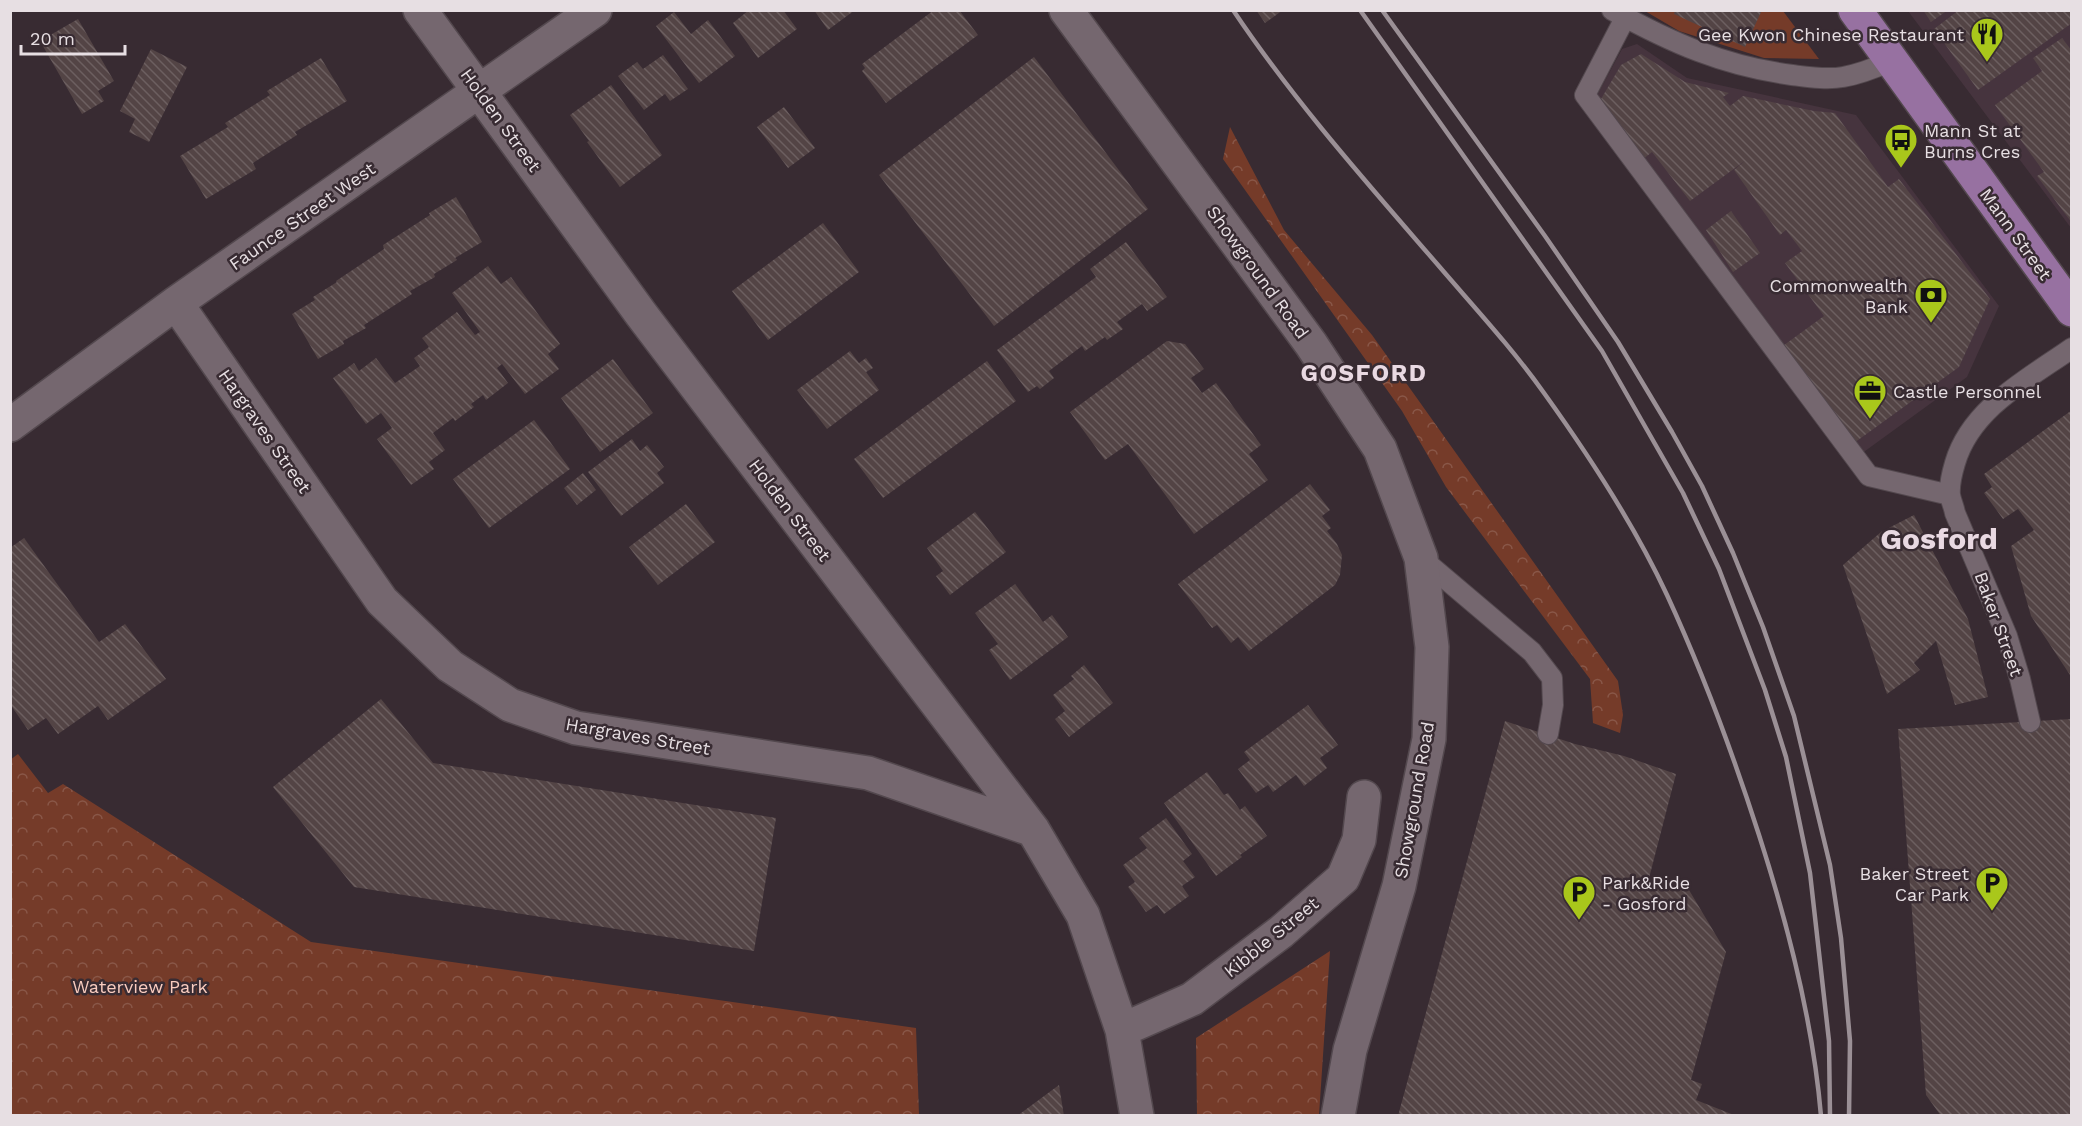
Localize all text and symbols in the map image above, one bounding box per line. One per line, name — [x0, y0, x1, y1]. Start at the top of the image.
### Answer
restaurant icon: Gee Kwon Chinese Restaurant — [1969, 16, 2005, 63]
scale bar — [21, 18, 124, 56]
place label: Gee Kwon Chinese Restaurant — [1698, 24, 1964, 45]
text: 20 m — [30, 28, 75, 49]
street label: Holden Street — [456, 64, 546, 176]
place label: Mann St at Burns Cres — [1924, 120, 2021, 162]
bus stop icon: Mann St at Burns Cres — [1883, 122, 1919, 169]
street label: Faunce Street West — [225, 157, 379, 274]
street label: Mann Street — [1976, 184, 2057, 284]
street label: Showground Road — [1203, 202, 1313, 342]
place label: Commonwealth Bank — [1770, 275, 1908, 317]
bank icon: Commonwealth Bank — [1913, 277, 1949, 324]
district label: GOSFORD — [1301, 359, 1427, 387]
street label: Hargraves Street — [214, 365, 316, 497]
office icon: Castle Personnel — [1852, 373, 1888, 420]
place label: Castle Personnel — [1893, 381, 2042, 402]
street label: Holden Street — [745, 455, 836, 566]
district label: Gosford — [1880, 521, 1998, 556]
street label: Baker Street — [1970, 569, 2028, 679]
street label: Hargraves Street — [564, 713, 712, 759]
street label: Showground Road — [1390, 720, 1438, 880]
place label: Baker Street Car Park — [1860, 863, 1969, 905]
parking icon: Baker Street Car Park — [1974, 865, 2010, 912]
place label: Park&Ride - Gosford — [1602, 872, 1690, 914]
parking icon: Park&Ride - Gosford — [1561, 874, 1597, 921]
street label: Kibble Street — [1220, 892, 1323, 981]
park label: Waterview Park — [72, 976, 208, 997]

